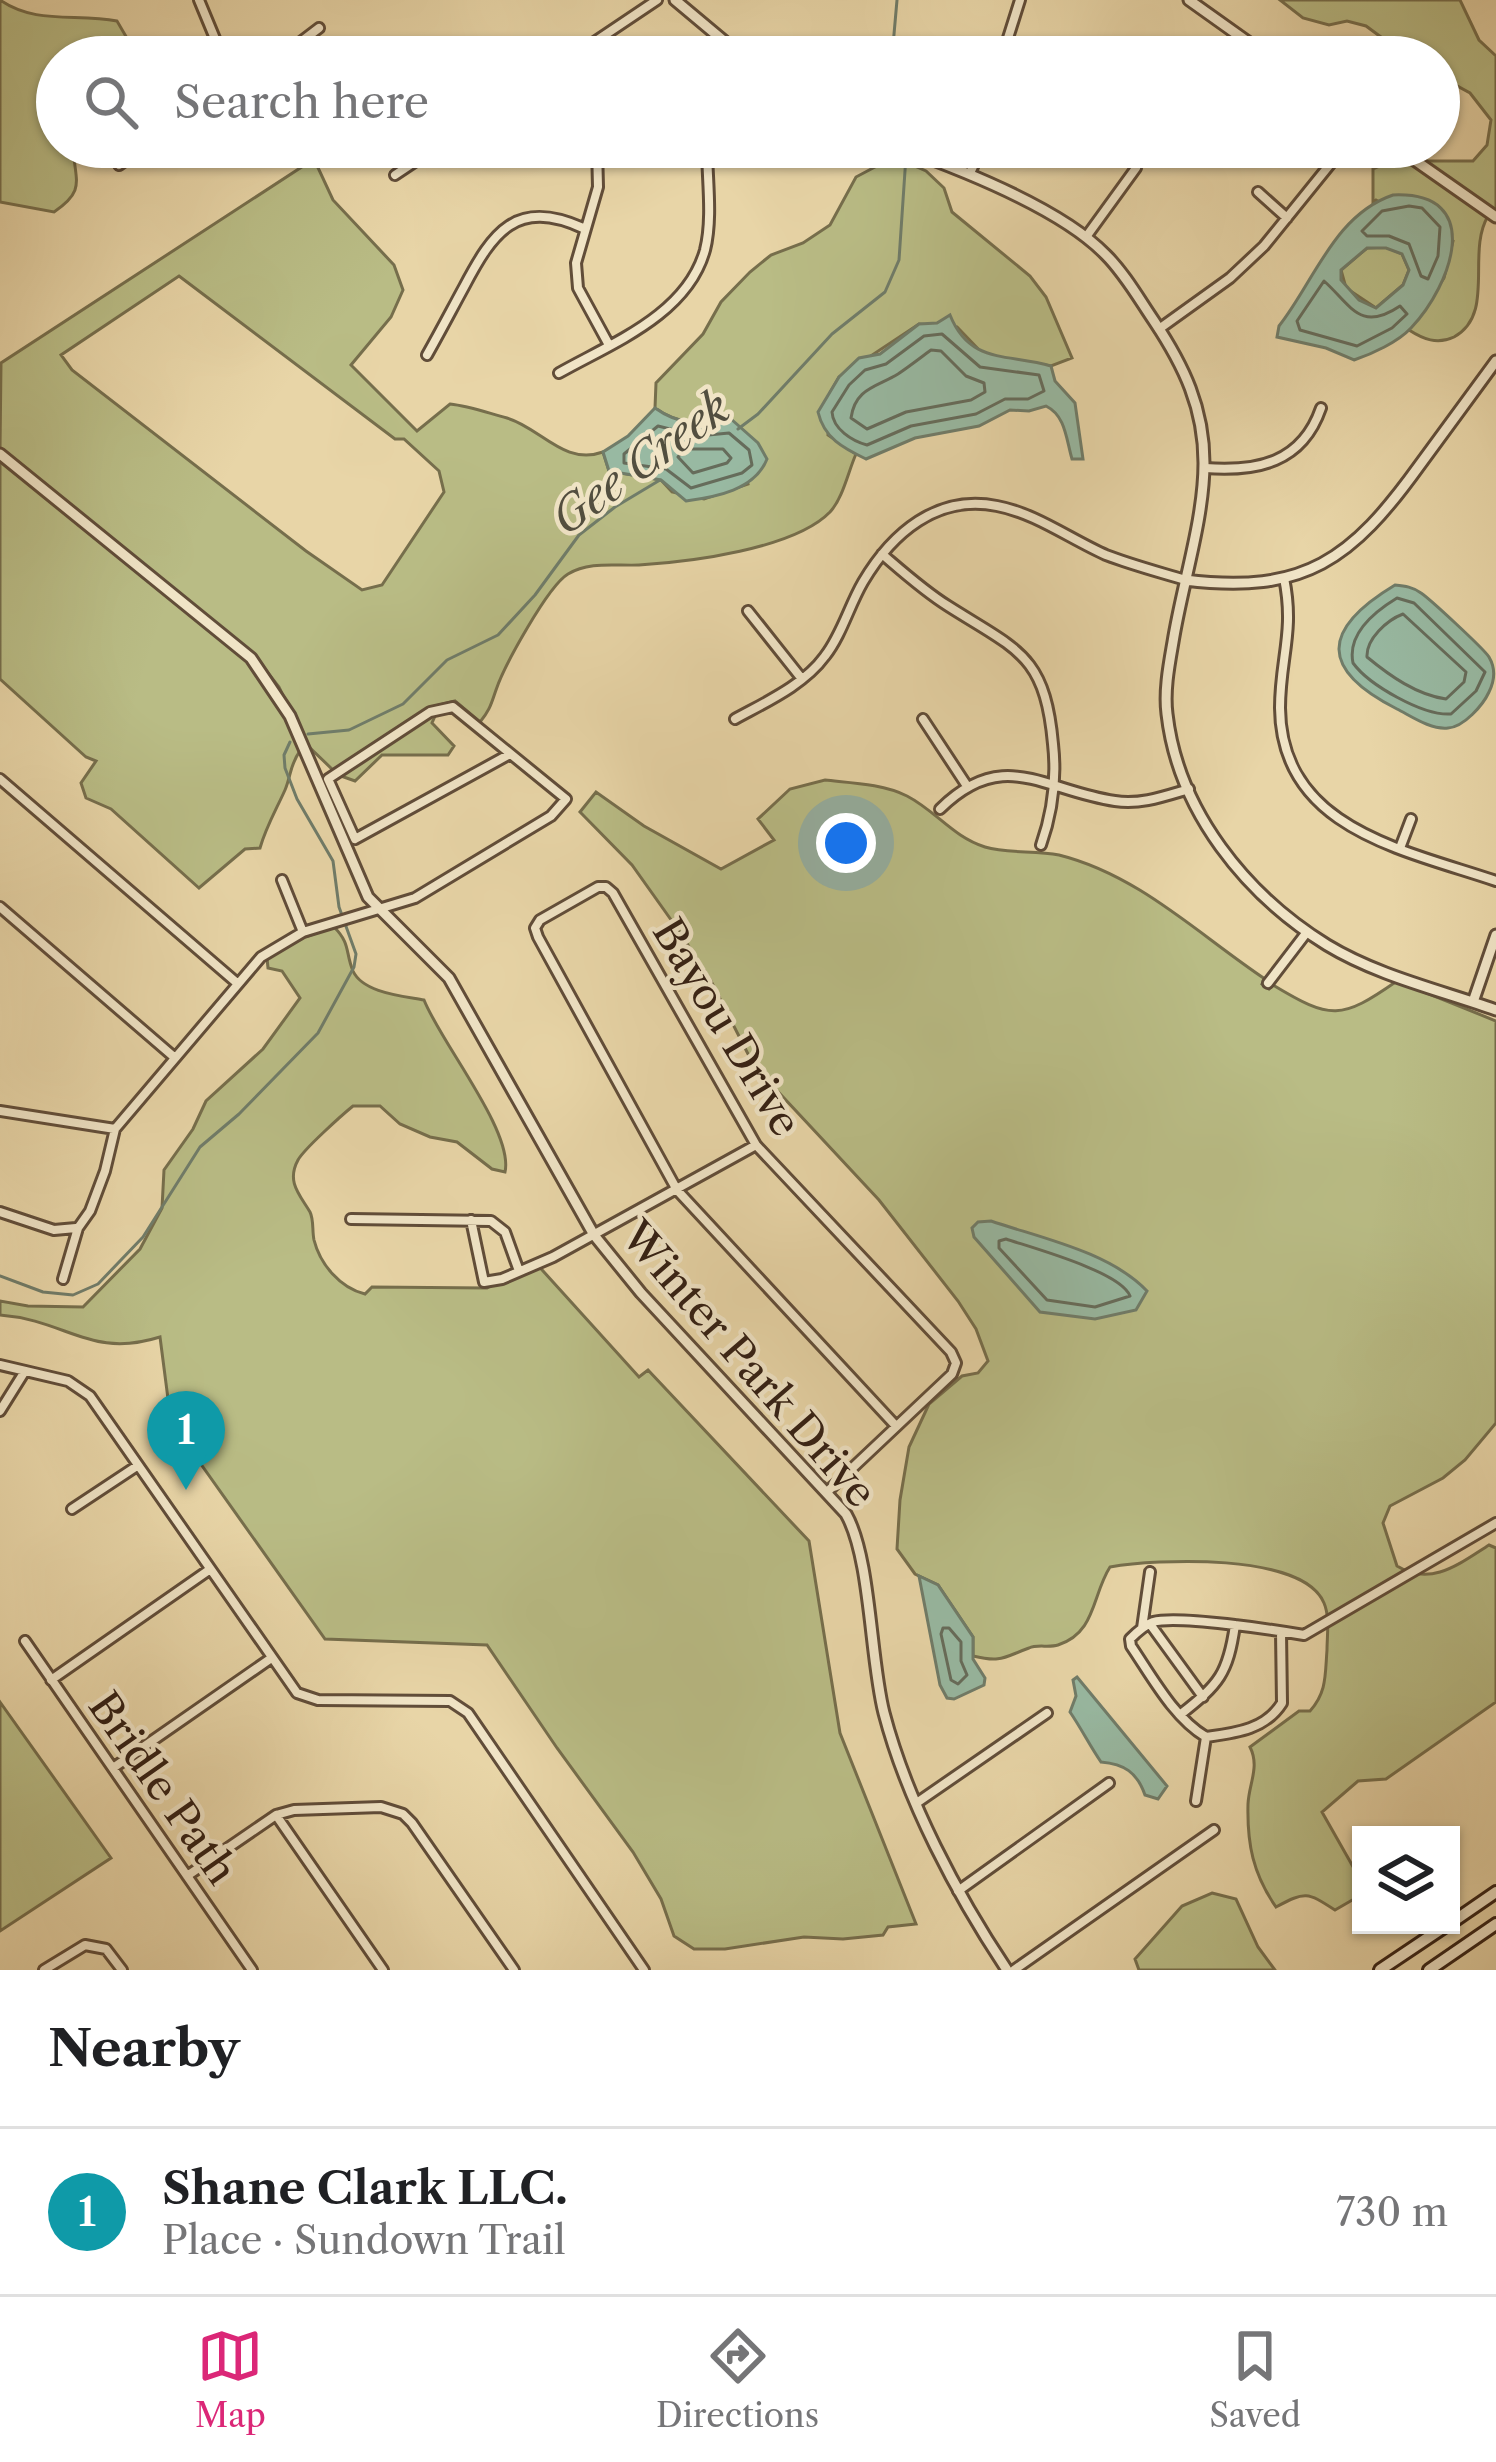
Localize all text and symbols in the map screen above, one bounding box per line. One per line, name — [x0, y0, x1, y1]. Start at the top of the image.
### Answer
search box — [36, 36, 1460, 168]
icon: search — [78, 69, 144, 135]
text: Search here — [174, 74, 429, 130]
water label: Gee Creek — [540, 379, 741, 546]
your location — [816, 813, 876, 873]
street label: Bayou Drive — [642, 909, 812, 1145]
street label: Winter Park Drive — [610, 1210, 887, 1518]
pin: 1 — [147, 1391, 225, 1490]
street label: Bridle Path — [78, 1682, 248, 1894]
map controls — [1352, 1826, 1460, 1934]
button: layers — [1352, 1826, 1460, 1934]
text: Nearby — [48, 2017, 240, 2079]
text: Shane Clark LLC. — [162, 2160, 568, 2216]
text: 1 — [78, 2188, 96, 2236]
text: 730 m — [1336, 2188, 1448, 2236]
text: Place · Sundown Trail — [162, 2216, 566, 2264]
tab: Map — [195, 2323, 266, 2436]
tab: Directions — [656, 2323, 819, 2436]
tab: Saved — [1209, 2323, 1301, 2436]

